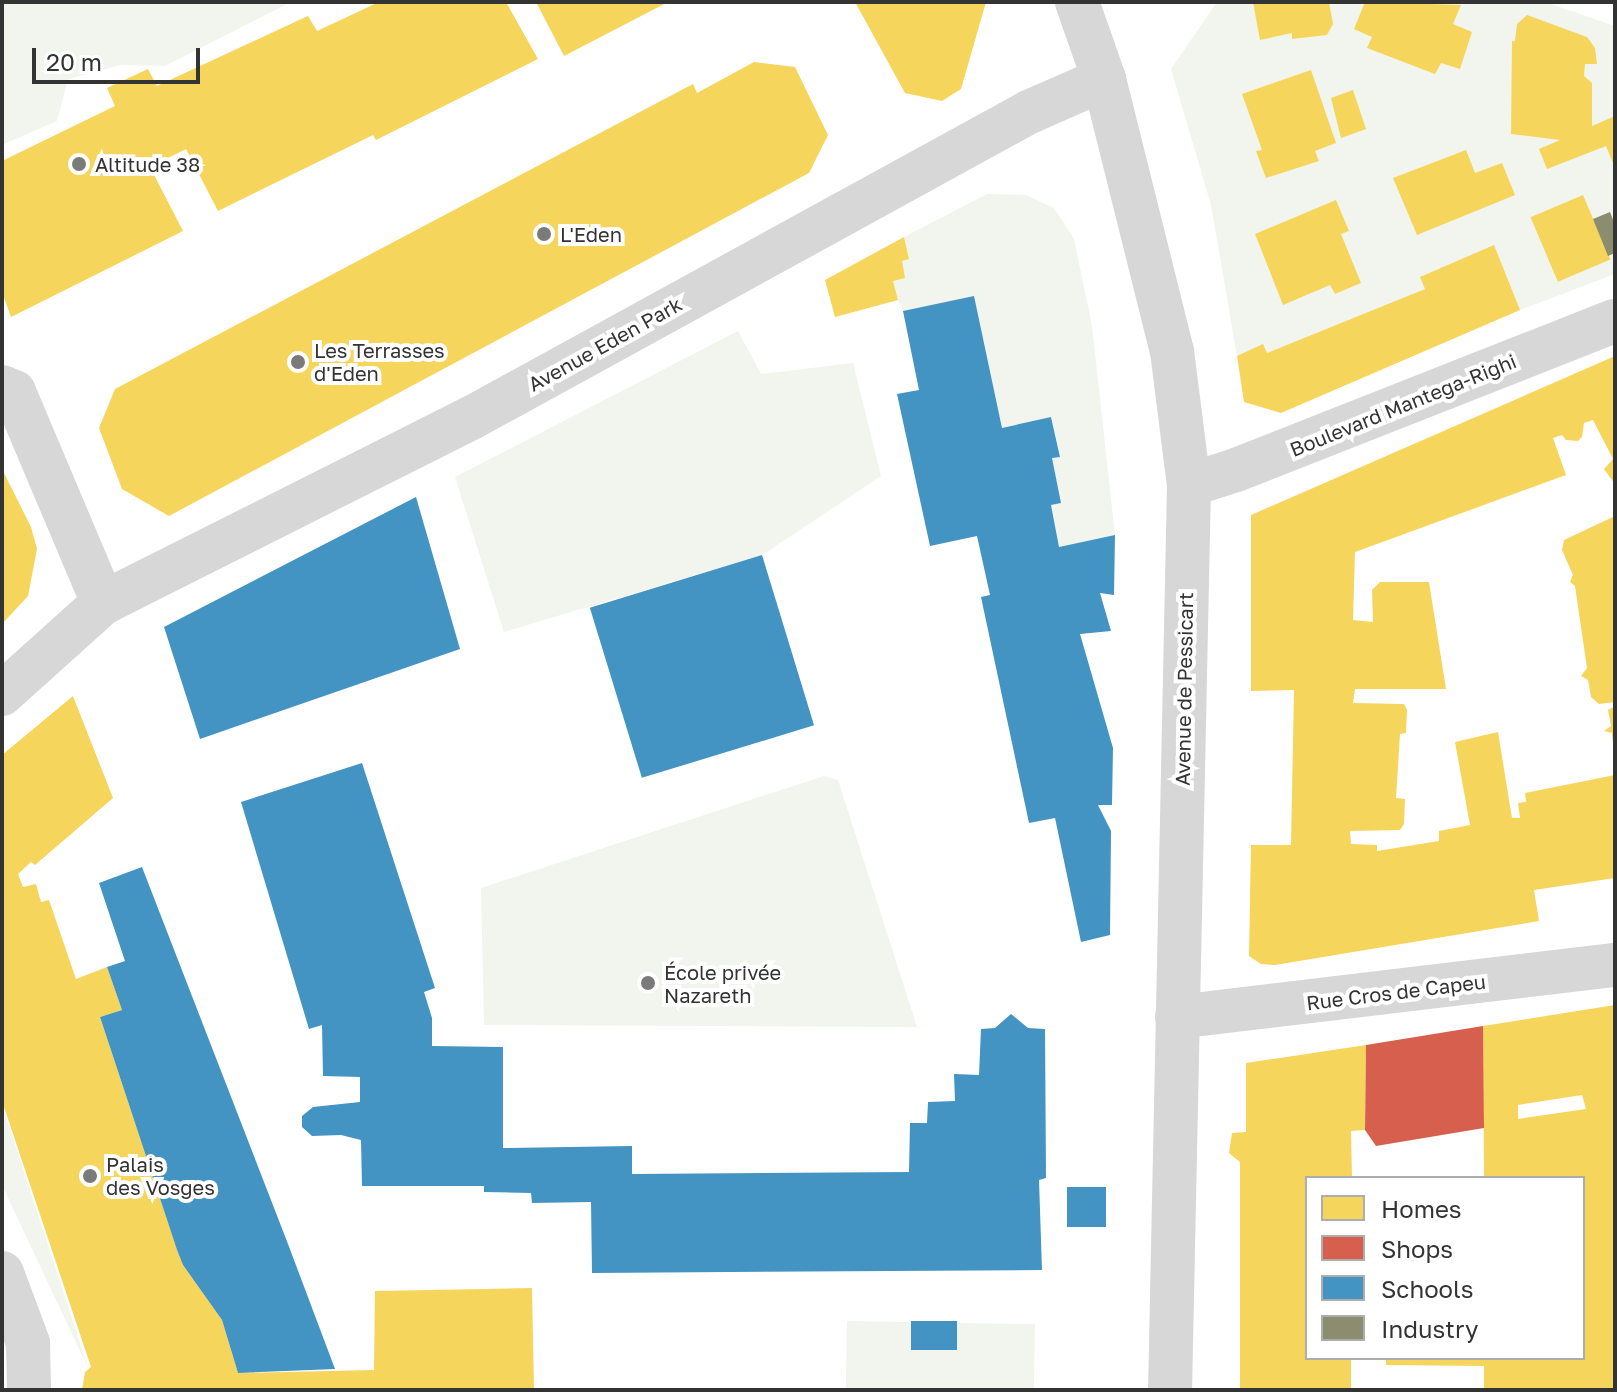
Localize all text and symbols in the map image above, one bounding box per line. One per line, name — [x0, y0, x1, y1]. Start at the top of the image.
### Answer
scale bar — [36, 32, 204, 82]
text: 20 m — [46, 47, 102, 76]
place label: Altitude 38 — [95, 152, 200, 176]
marker: Altitude 38 — [70, 155, 88, 173]
place label: L'Eden — [560, 222, 622, 246]
marker: L'Eden — [535, 225, 553, 243]
street label: Avenue Eden Park — [524, 292, 686, 396]
place label: Les Terrasses d'Eden — [314, 338, 445, 385]
street label: Boulevard Mantega-Righi — [1286, 349, 1520, 461]
marker: Les Terrasses d'Eden — [289, 353, 307, 371]
street label: Avenue de Pessicart — [1170, 592, 1198, 786]
place label: École privée Nazareth — [664, 960, 781, 1007]
street label: Rue Cros de Capeu — [1305, 969, 1487, 1015]
marker: École privée Nazareth — [639, 974, 657, 992]
place label: Palais des Vosges — [106, 1152, 215, 1199]
marker: Palais des Vosges — [81, 1167, 99, 1185]
legend — [1305, 1176, 1585, 1360]
text: Homes — [1381, 1194, 1462, 1223]
text: Shops — [1381, 1234, 1453, 1263]
text: Schools — [1381, 1274, 1473, 1303]
text: Industry — [1381, 1314, 1478, 1343]

